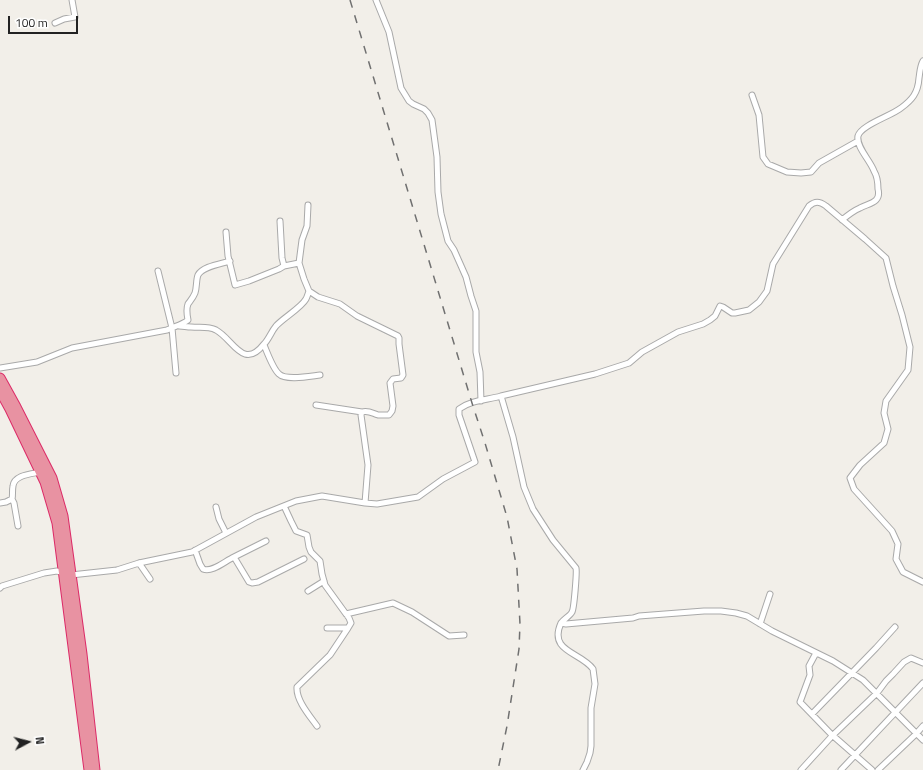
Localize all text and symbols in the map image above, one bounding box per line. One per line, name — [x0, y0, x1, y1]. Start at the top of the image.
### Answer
scale bar — [10, 8, 80, 34]
text: 100 m — [15, 13, 48, 32]
north arrow — [8, 722, 48, 762]
text: N — [32, 736, 48, 745]

